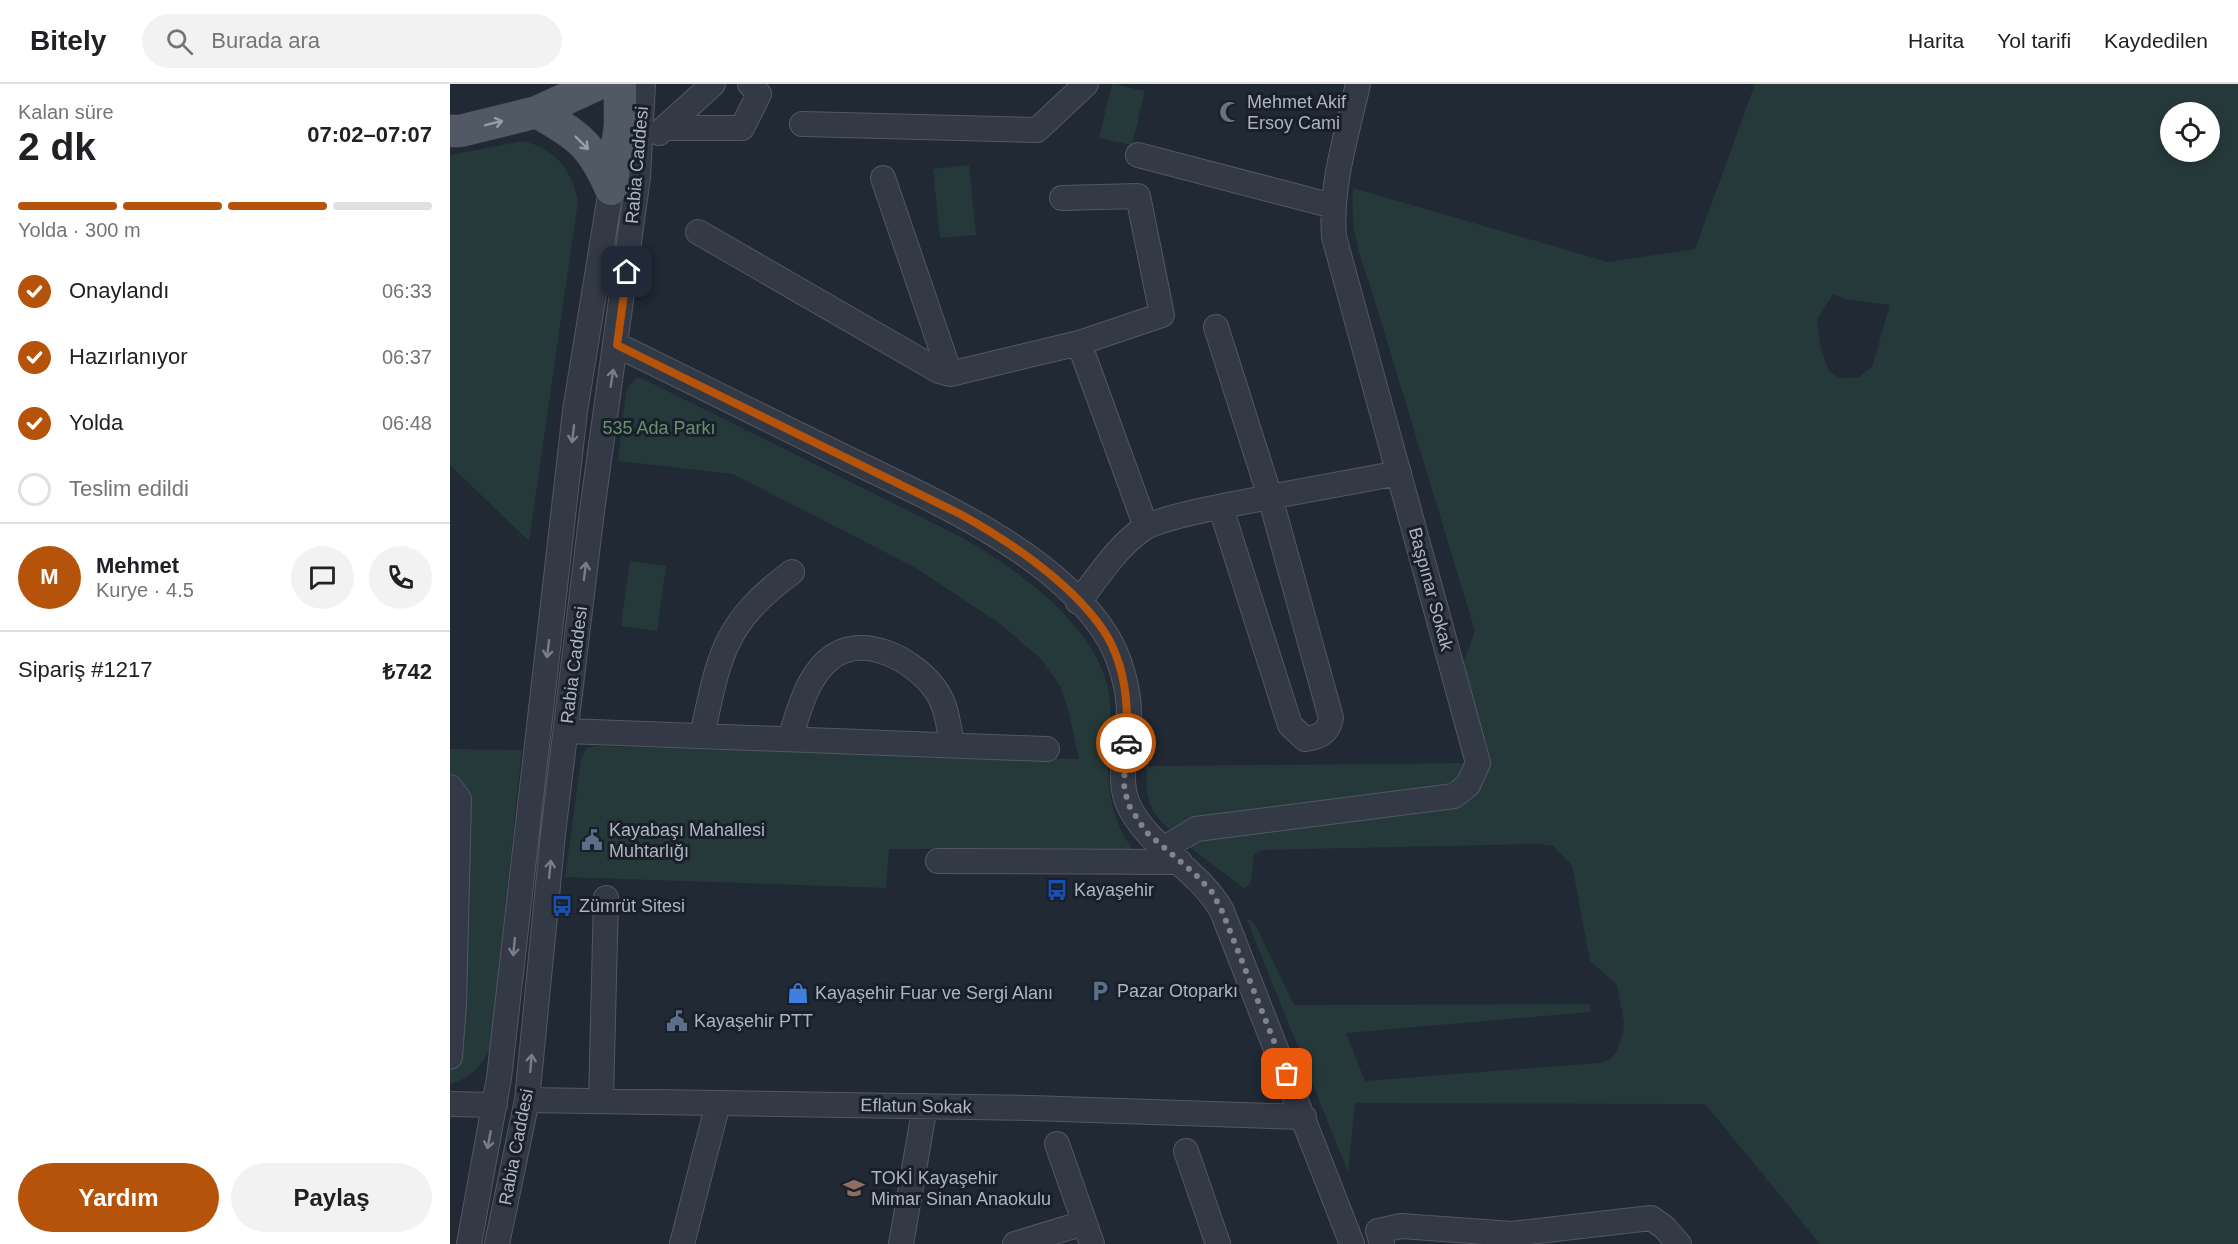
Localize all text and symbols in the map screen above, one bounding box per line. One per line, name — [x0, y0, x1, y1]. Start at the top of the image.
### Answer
search box — [142, 14, 562, 68]
text: Bitely — [30, 25, 106, 56]
icon: search — [163, 25, 196, 58]
text: Burada ara — [211, 28, 320, 53]
text: Harita — [1908, 29, 1964, 52]
text: Yol tarifi — [1997, 29, 2071, 52]
text: Kaydedilen — [2104, 29, 2208, 52]
place label: Mehmet Akif Ersoy Cami — [1247, 92, 1347, 133]
mosque icon: Mehmet Akif Ersoy Cami — [1218, 100, 1242, 124]
text: Kalan süre — [18, 101, 114, 123]
map controls — [2160, 102, 2220, 162]
button: locate — [2160, 102, 2220, 162]
street label: Rabia Caddesi — [622, 105, 652, 225]
one-way arrow — [484, 116, 503, 128]
text: 07:02–07:07 — [307, 122, 432, 147]
text: 2 dk — [18, 125, 96, 168]
one-way arrow — [575, 135, 590, 150]
text: Yolda · 300 m — [18, 219, 141, 241]
pin — [601, 246, 652, 297]
icon: home — [610, 255, 643, 288]
icon: check — [18, 275, 51, 308]
text: Onaylandı — [69, 278, 169, 303]
text: 06:33 — [382, 280, 432, 302]
icon: check — [18, 341, 51, 374]
text: Hazırlanıyor — [69, 344, 188, 369]
text: 06:37 — [382, 346, 432, 368]
one-way arrow — [606, 368, 617, 388]
icon: check — [18, 407, 51, 440]
text: Yolda — [69, 410, 123, 435]
text: 06:48 — [382, 412, 432, 434]
park label: 535 Ada Parkı — [602, 418, 716, 438]
one-way arrow — [567, 424, 578, 443]
text: Teslim edildi — [69, 476, 189, 501]
street label: Başpınar Sokak — [1405, 525, 1457, 654]
button: chat — [291, 546, 354, 609]
button: phone — [369, 546, 432, 609]
text: Mehmet — [96, 553, 179, 578]
one-way arrow — [580, 561, 591, 581]
text: M — [40, 564, 59, 589]
text: Kurye · 4.5 — [96, 579, 194, 601]
street label: Rabia Caddesi — [557, 605, 591, 725]
one-way arrow — [542, 638, 553, 658]
text: Sipariş #1217 — [18, 657, 153, 682]
text: ₺742 — [383, 659, 432, 684]
courier — [1096, 713, 1156, 773]
icon: car — [1110, 727, 1143, 760]
place label: Kayabaşı Mahallesi Muhtarlığı — [609, 820, 765, 861]
public building icon: Kayabaşı Mahallesi Muhtarlığı — [580, 828, 604, 852]
one-way arrow — [545, 859, 556, 879]
bus stop icon: Kayaşehir — [1045, 878, 1069, 902]
place label: Kayaşehir — [1074, 880, 1154, 900]
bus stop icon: Zümrüt Sitesi — [550, 894, 574, 918]
place label: Zümrüt Sitesi — [579, 896, 685, 916]
one-way arrow — [508, 936, 519, 956]
parking icon: Pazar Otoparkı — [1088, 979, 1112, 1003]
shop icon: Kayaşehir Fuar ve Sergi Alanı — [786, 981, 810, 1005]
place label: Pazar Otoparkı — [1117, 981, 1238, 1001]
place label: Kayaşehir Fuar ve Sergi Alanı — [815, 983, 1053, 1003]
public building icon: Kayaşehir PTT — [665, 1009, 689, 1033]
place label: Kayaşehir PTT — [694, 1011, 813, 1031]
pin — [1261, 1048, 1312, 1099]
one-way arrow — [526, 1053, 537, 1073]
icon: bag — [1270, 1057, 1303, 1090]
street label: Rabia Caddesi — [495, 1087, 537, 1207]
street label: Eflatun Sokak — [860, 1095, 973, 1117]
one-way arrow — [483, 1130, 494, 1149]
button: Yardım — [18, 1163, 219, 1232]
button: Paylaş — [231, 1163, 432, 1232]
place label: TOKİ Kayaşehir Mimar Sinan Anaokulu — [871, 1168, 1051, 1209]
school or university icon: TOKİ Kayaşehir Mimar Sinan Anaokulu — [842, 1176, 866, 1200]

